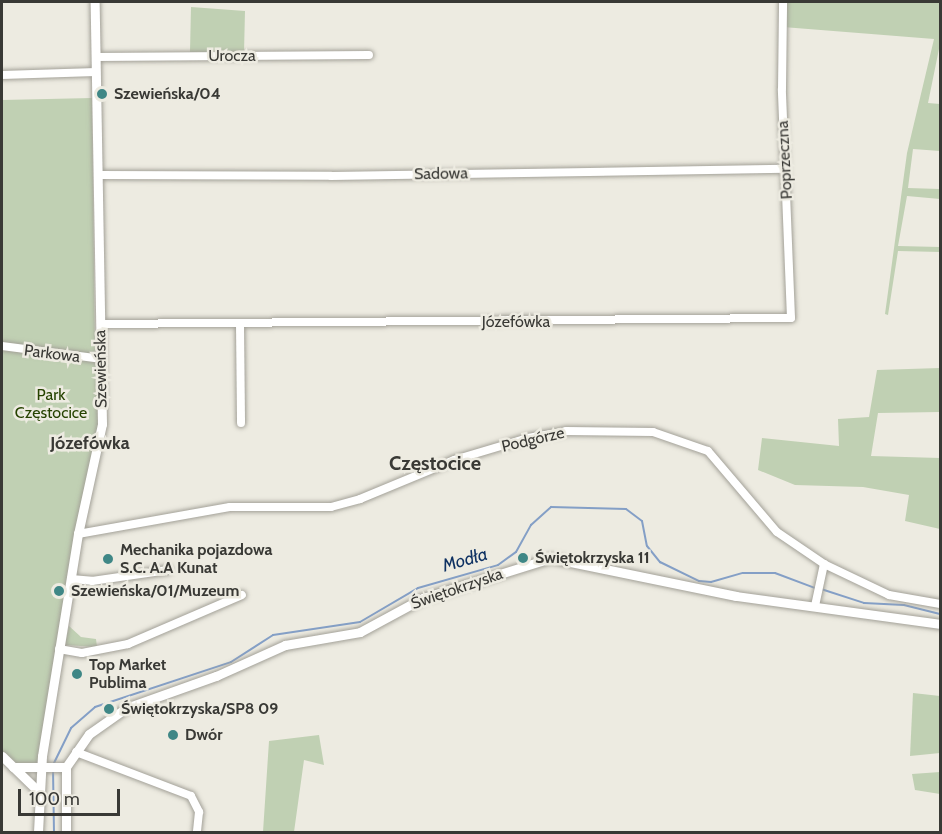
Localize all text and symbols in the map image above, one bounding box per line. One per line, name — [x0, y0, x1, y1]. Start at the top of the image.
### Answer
street label: Urocza — [208, 46, 256, 66]
place label: Szewieńska/04 — [114, 84, 221, 104]
marker: Szewieńska/04 — [95, 87, 109, 101]
street label: Poprzeczna — [773, 120, 797, 200]
street label: Sadowa — [414, 164, 468, 184]
street label: Józefówka — [482, 312, 550, 332]
street label: Szewieńska — [91, 330, 111, 408]
street label: Parkowa — [23, 341, 81, 367]
park label: Park Częstocice — [15, 385, 87, 423]
street label: Podgórze — [500, 423, 566, 457]
district label: Józefówka — [50, 432, 130, 454]
district label: Częstocice — [389, 451, 481, 475]
place label: Mechanika pojazdowa S.C. A.A Kunat — [120, 540, 273, 578]
water label: Modła — [440, 543, 490, 577]
place label: Świętokrzyska 11 — [535, 548, 650, 568]
marker: Świętokrzyska 11 — [516, 551, 530, 565]
marker: Mechanika pojazdowa S.C. A.A Kunat — [101, 552, 115, 566]
street label: Świętokrzyska — [409, 564, 505, 614]
place label: Szewieńska/01/Muzeum — [71, 581, 239, 601]
marker: Szewieńska/01/Muzeum — [52, 584, 66, 598]
place label: Top Market Publima — [89, 655, 166, 693]
marker: Top Market Publima — [70, 667, 84, 681]
place label: Świętokrzyska/SP8 09 — [121, 699, 278, 719]
marker: Świętokrzyska/SP8 09 — [102, 702, 116, 716]
place label: Dwór — [185, 725, 222, 745]
marker: Dwór — [166, 728, 180, 742]
scale bar — [21, 777, 123, 815]
text: 100 m — [29, 788, 80, 810]

